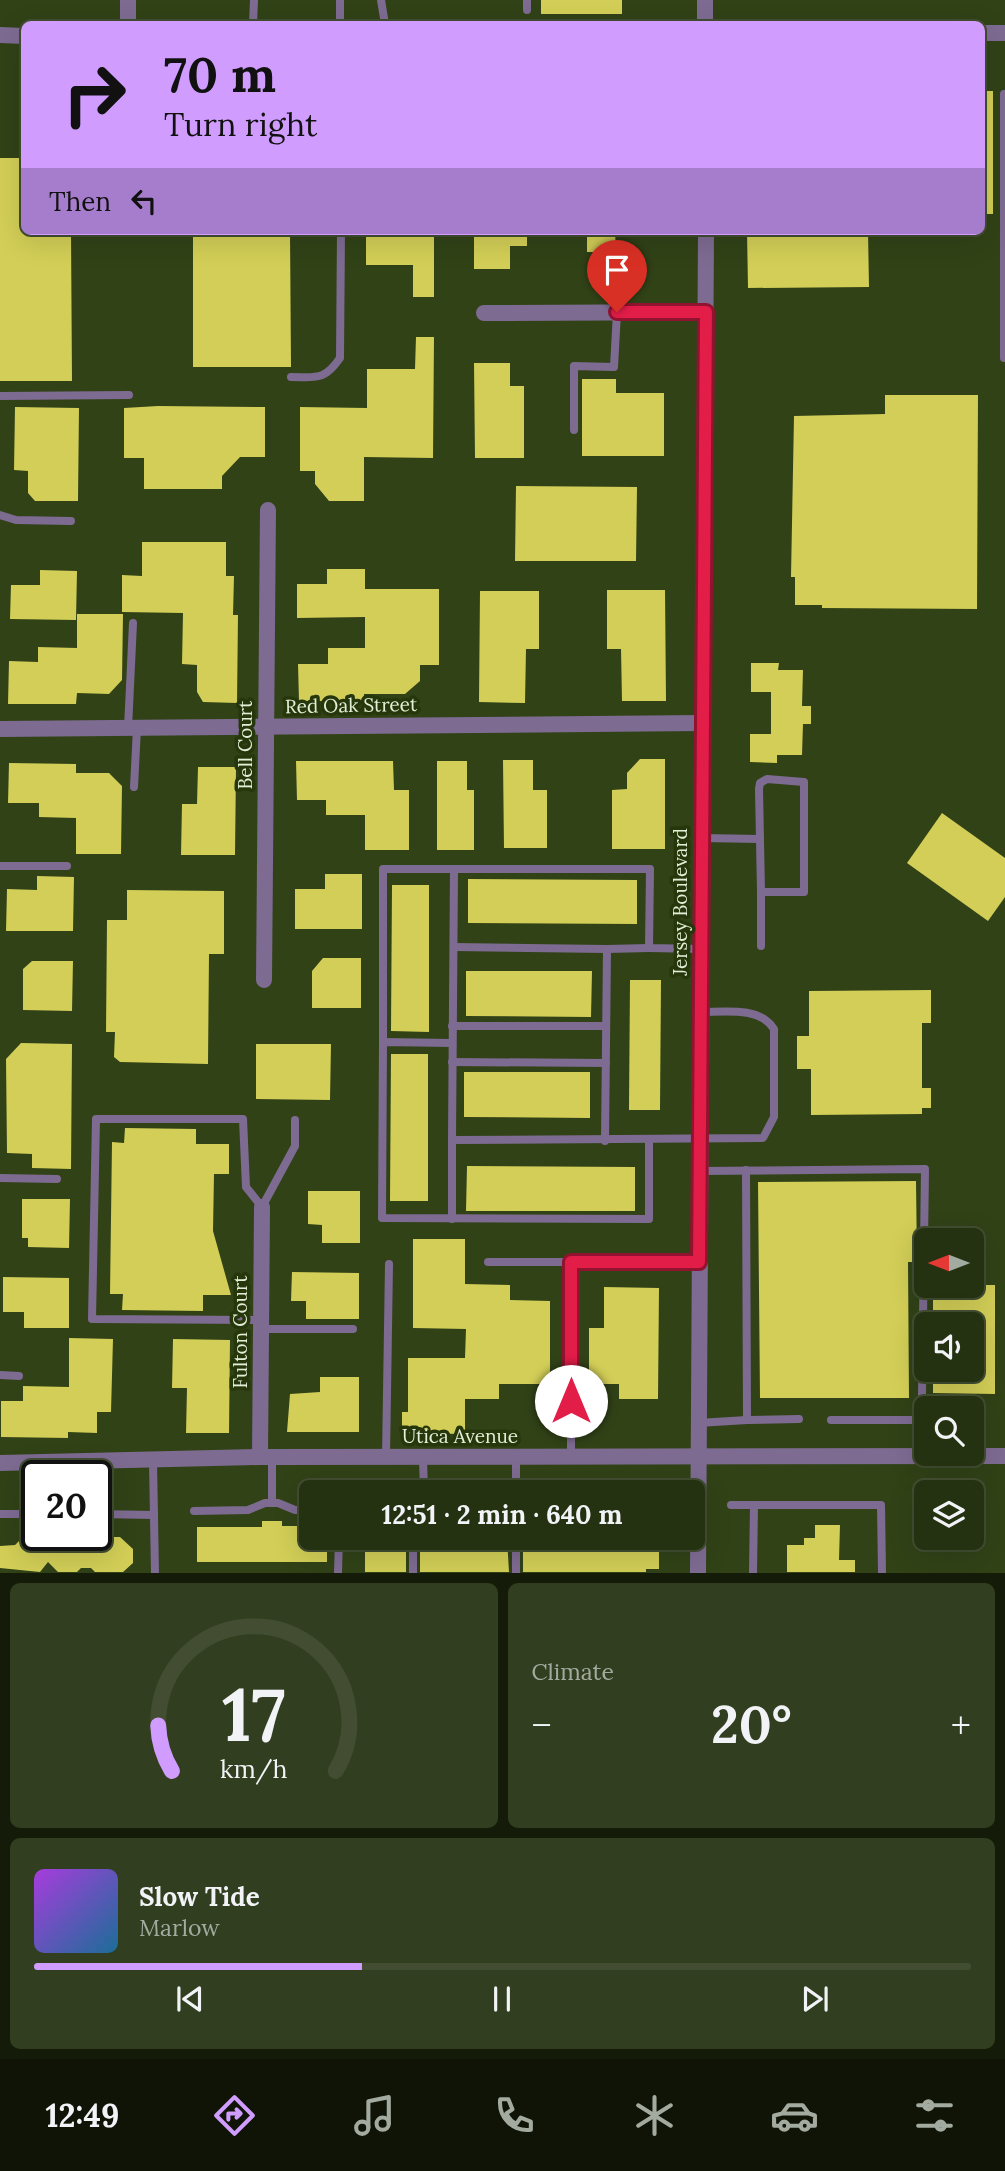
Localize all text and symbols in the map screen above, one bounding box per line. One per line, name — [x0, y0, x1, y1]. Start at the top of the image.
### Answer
text: 70 m — [164, 43, 276, 105]
icon: right — [49, 49, 140, 140]
text: Turn right — [164, 104, 317, 145]
icon: left — [125, 182, 163, 220]
text: Then — [49, 185, 111, 218]
pin — [587, 240, 647, 312]
icon: arrive — [598, 251, 636, 289]
street label: Red Oak Street — [285, 692, 418, 718]
street label: Bell Court — [233, 700, 257, 789]
street label: Jersey Boulevard — [668, 828, 692, 977]
north arrow — [914, 1228, 984, 1298]
map controls — [914, 1228, 984, 1550]
street label: Fulton Court — [228, 1275, 252, 1389]
button: sound — [914, 1312, 984, 1382]
position arrow — [534, 1364, 608, 1438]
button: search — [914, 1396, 984, 1466]
street label: Utica Avenue — [402, 1424, 518, 1448]
speed limit sign: 20 — [21, 1460, 112, 1551]
button: layers — [914, 1480, 984, 1550]
text: 12:51 · 2 min · 640 m — [382, 1498, 622, 1531]
text: Climate — [532, 1657, 614, 1686]
text: 17 — [222, 1669, 286, 1762]
text: 20° — [711, 1691, 792, 1757]
text: − — [532, 1701, 552, 1749]
text: + — [951, 1701, 971, 1749]
text: km/h — [220, 1753, 288, 1785]
text: Slow Tide — [139, 1880, 260, 1913]
text: Marlow — [139, 1913, 220, 1942]
icon: previous — [171, 1980, 209, 2018]
icon: pause — [483, 1980, 521, 2018]
icon: next — [796, 1980, 834, 2018]
icon: directions — [210, 2091, 259, 2140]
icon: music — [350, 2091, 399, 2140]
icon: phone — [490, 2091, 539, 2140]
icon: climate — [630, 2091, 679, 2140]
icon: car — [770, 2091, 819, 2140]
icon: filters — [910, 2091, 959, 2140]
text: 12:49 — [46, 2095, 119, 2136]

